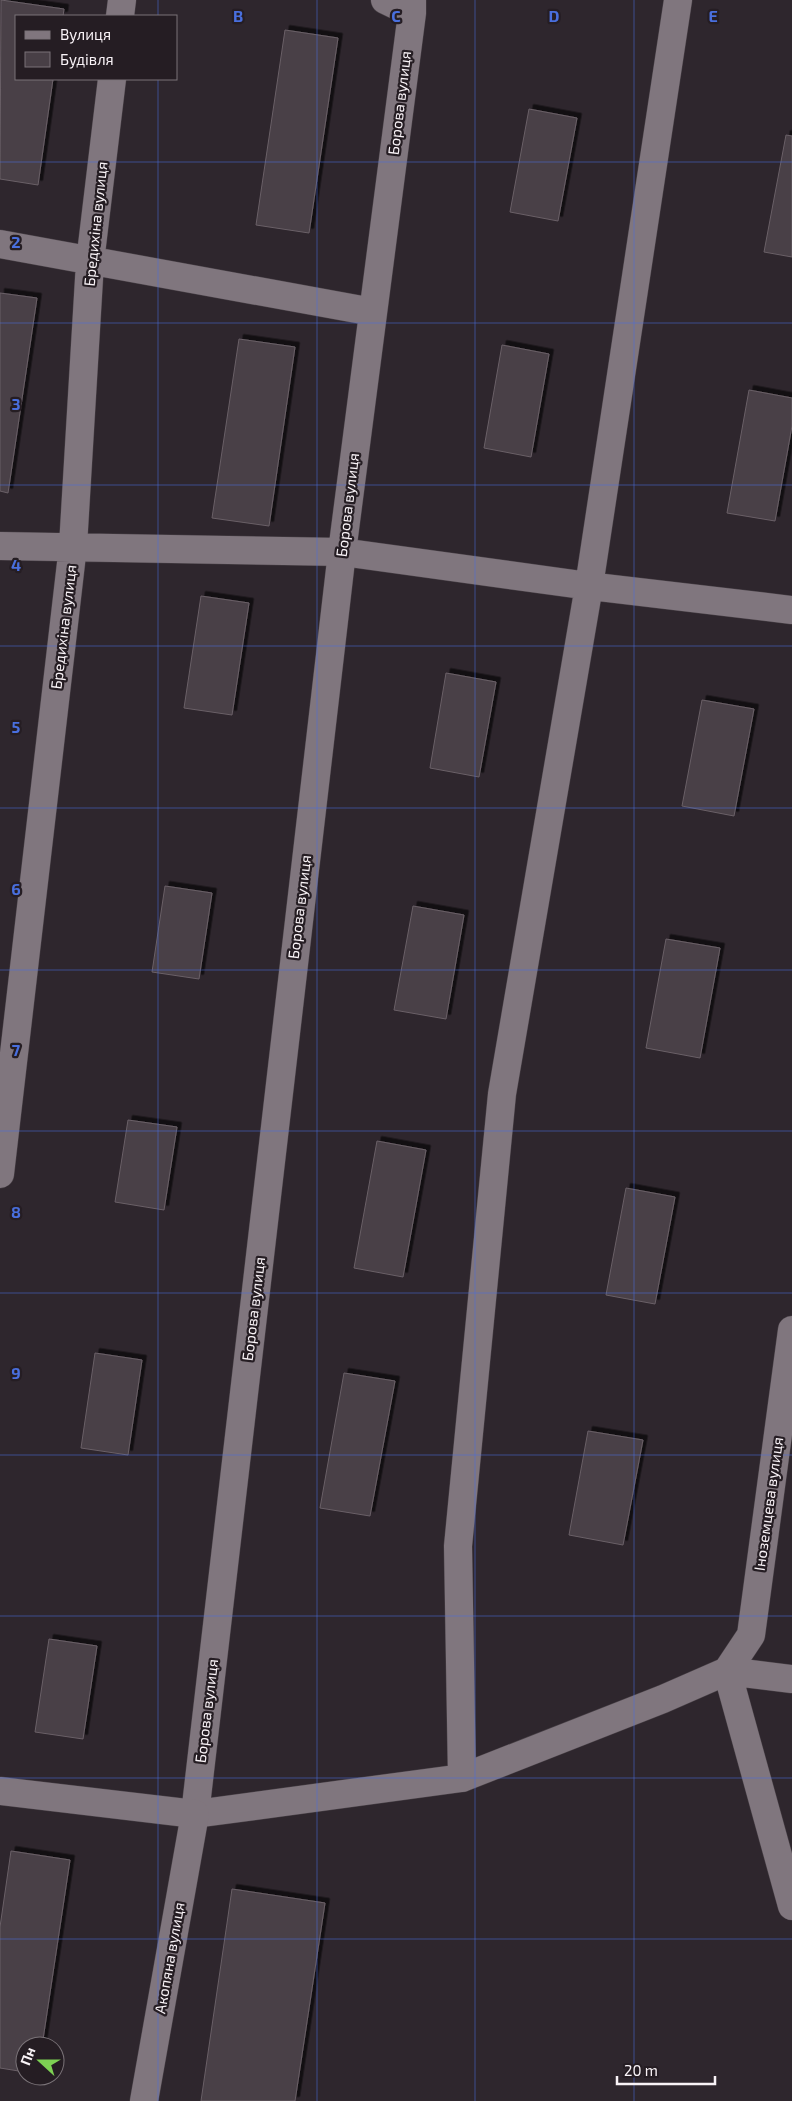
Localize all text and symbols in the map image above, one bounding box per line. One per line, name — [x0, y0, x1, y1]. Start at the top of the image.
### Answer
text: B — [233, 6, 243, 25]
text: C — [391, 6, 401, 25]
text: D — [549, 6, 560, 25]
text: E — [708, 6, 718, 25]
legend — [15, 15, 178, 80]
text: Вулиця — [60, 25, 111, 44]
text: Будівля — [60, 50, 114, 69]
street label: Борова вулиця — [384, 50, 415, 156]
street label: Бредихіна вулиця — [80, 161, 112, 287]
text: 2 — [11, 232, 21, 251]
text: 3 — [11, 394, 21, 413]
street label: Борова вулиця — [332, 452, 363, 558]
text: 4 — [11, 555, 21, 574]
street label: Бредихіна вулиця — [46, 564, 81, 690]
text: 5 — [12, 717, 21, 736]
street label: Борова вулиця — [284, 854, 315, 960]
text: 6 — [11, 879, 21, 898]
text: 7 — [12, 1040, 21, 1059]
text: 8 — [11, 1202, 21, 1221]
street label: Борова вулиця — [238, 1256, 269, 1362]
text: 9 — [11, 1363, 21, 1382]
street label: Іноземцева вулиця — [750, 1436, 787, 1572]
street label: Борова вулиця — [191, 1658, 222, 1764]
street label: Акопяна вулиця — [150, 1901, 189, 2015]
north arrow — [15, 2036, 65, 2086]
text: Пн — [16, 2045, 39, 2068]
scale bar — [617, 2054, 714, 2086]
text: 20 m — [624, 2061, 658, 2079]

